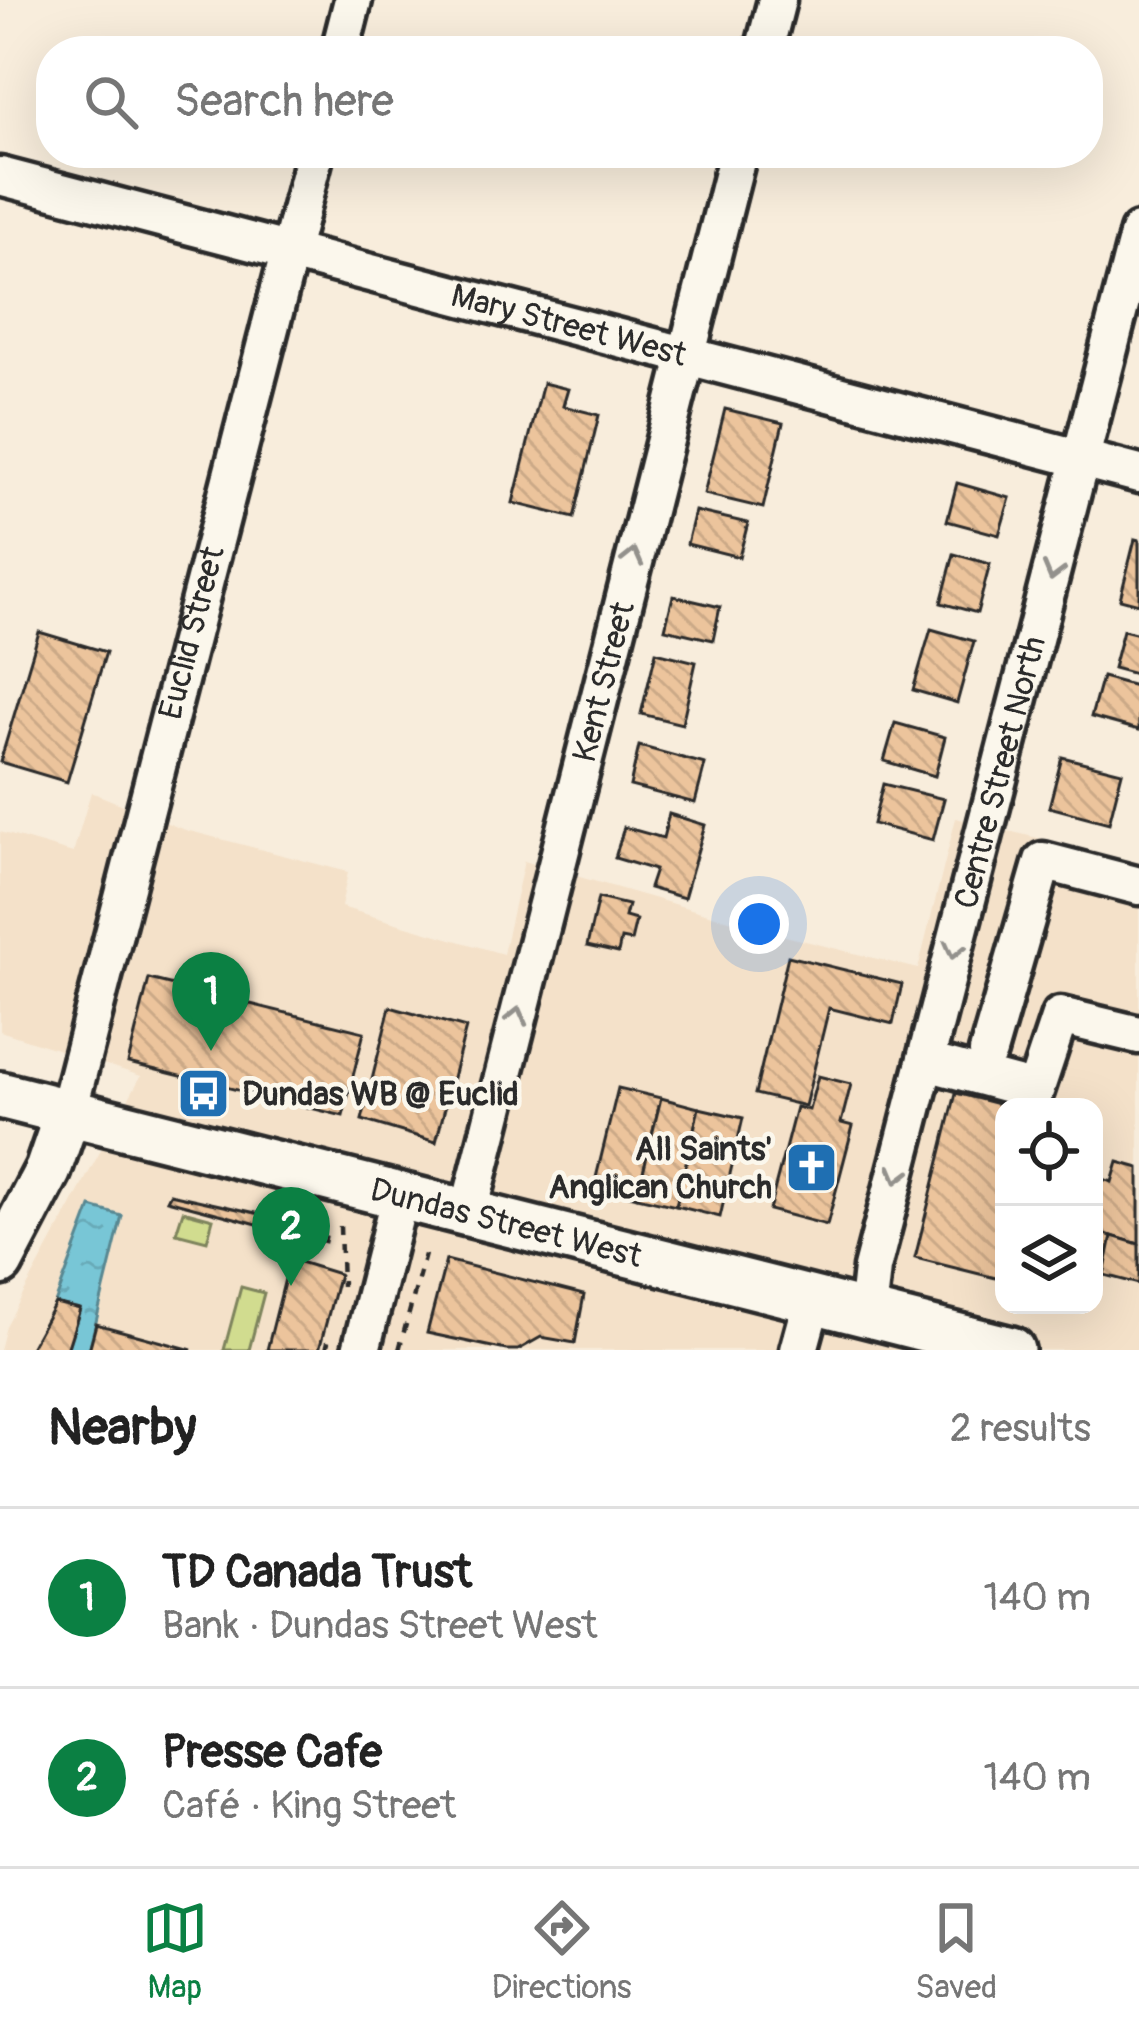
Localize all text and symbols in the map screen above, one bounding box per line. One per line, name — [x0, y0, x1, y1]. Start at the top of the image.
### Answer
search box — [36, 36, 1103, 168]
icon: search — [78, 69, 144, 135]
text: Search here — [174, 74, 394, 130]
street label: Mary Street West — [447, 274, 692, 375]
street label: Euclid Street — [150, 541, 234, 724]
one-way arrow — [619, 547, 644, 567]
one-way arrow — [1042, 562, 1067, 582]
street label: Kent Street — [563, 597, 644, 766]
street label: Centre Street North — [945, 632, 1054, 913]
your location — [729, 894, 789, 954]
one-way arrow — [943, 939, 968, 959]
pin: 1 — [172, 952, 250, 1051]
one-way arrow — [503, 1007, 528, 1027]
bus stop icon: Dundas WB @ Euclid — [175, 1066, 231, 1122]
place label: Dundas WB @ Euclid — [242, 1074, 519, 1115]
map controls — [995, 1098, 1103, 1314]
button: locate — [995, 1098, 1103, 1206]
place label: All Saints' Anglican Church — [548, 1129, 772, 1208]
church icon: All Saints' Anglican Church — [783, 1140, 839, 1196]
one-way arrow — [887, 1165, 912, 1185]
street label: Dundas Street West — [366, 1169, 647, 1277]
pin: 2 — [252, 1187, 330, 1286]
button: layers — [995, 1206, 1103, 1314]
text: Nearby — [48, 1396, 196, 1460]
text: 2 results — [950, 1404, 1091, 1453]
text: TD Canada Trust — [162, 1545, 472, 1601]
text: 1 — [79, 1573, 95, 1622]
text: 140 m — [983, 1573, 1091, 1622]
text: Bank · Dundas Street West — [162, 1601, 597, 1650]
text: Presse Cafe — [162, 1725, 382, 1781]
text: 2 — [76, 1753, 98, 1802]
text: 140 m — [983, 1753, 1091, 1802]
text: Café · King Street — [162, 1781, 456, 1830]
tab: Map — [142, 1895, 208, 2008]
tab: Directions — [492, 1895, 632, 2008]
tab: Saved — [915, 1895, 997, 2008]

